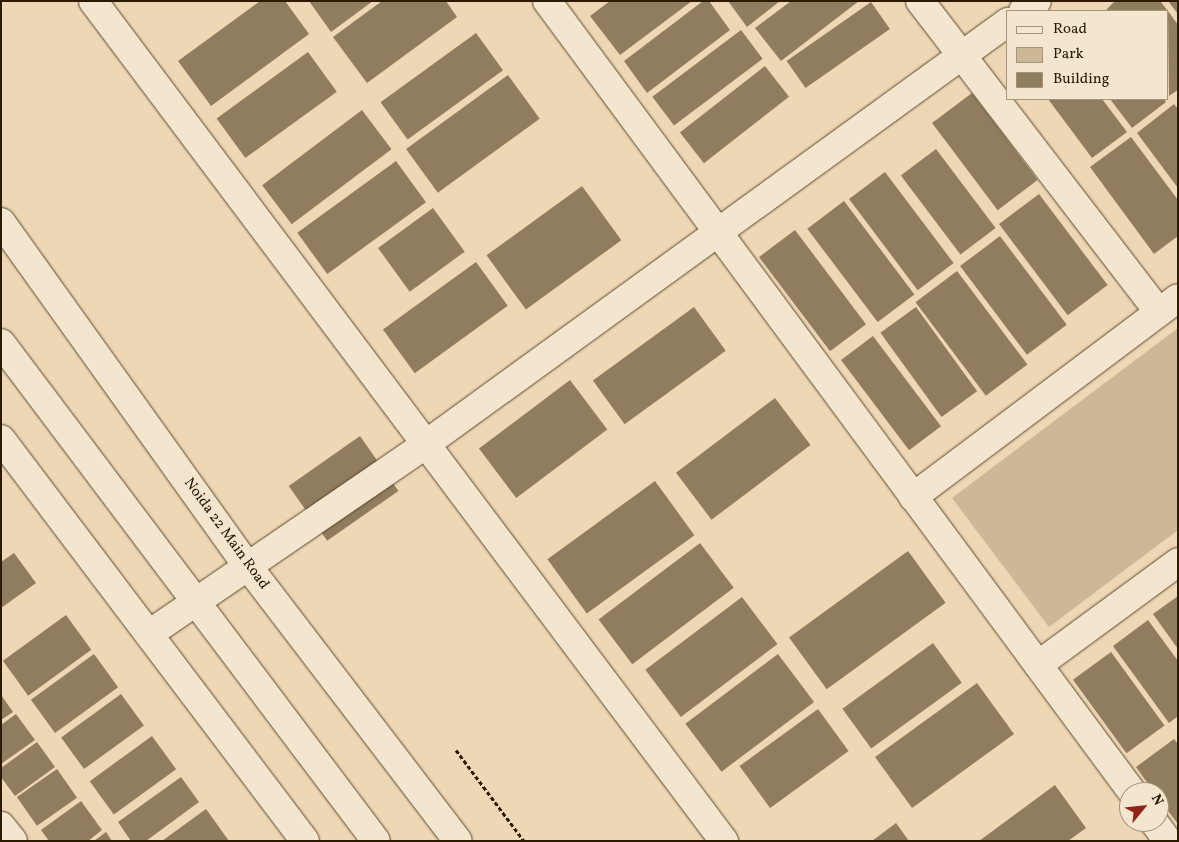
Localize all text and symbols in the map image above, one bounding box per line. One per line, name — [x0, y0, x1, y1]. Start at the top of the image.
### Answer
legend — [1006, 10, 1169, 100]
text: Road — [1053, 19, 1087, 40]
text: Park — [1053, 44, 1084, 65]
text: Building — [1053, 69, 1109, 90]
street label: Noida 22 Main Road — [180, 475, 272, 593]
north arrow — [1119, 782, 1169, 832]
text: N — [1146, 791, 1168, 809]

